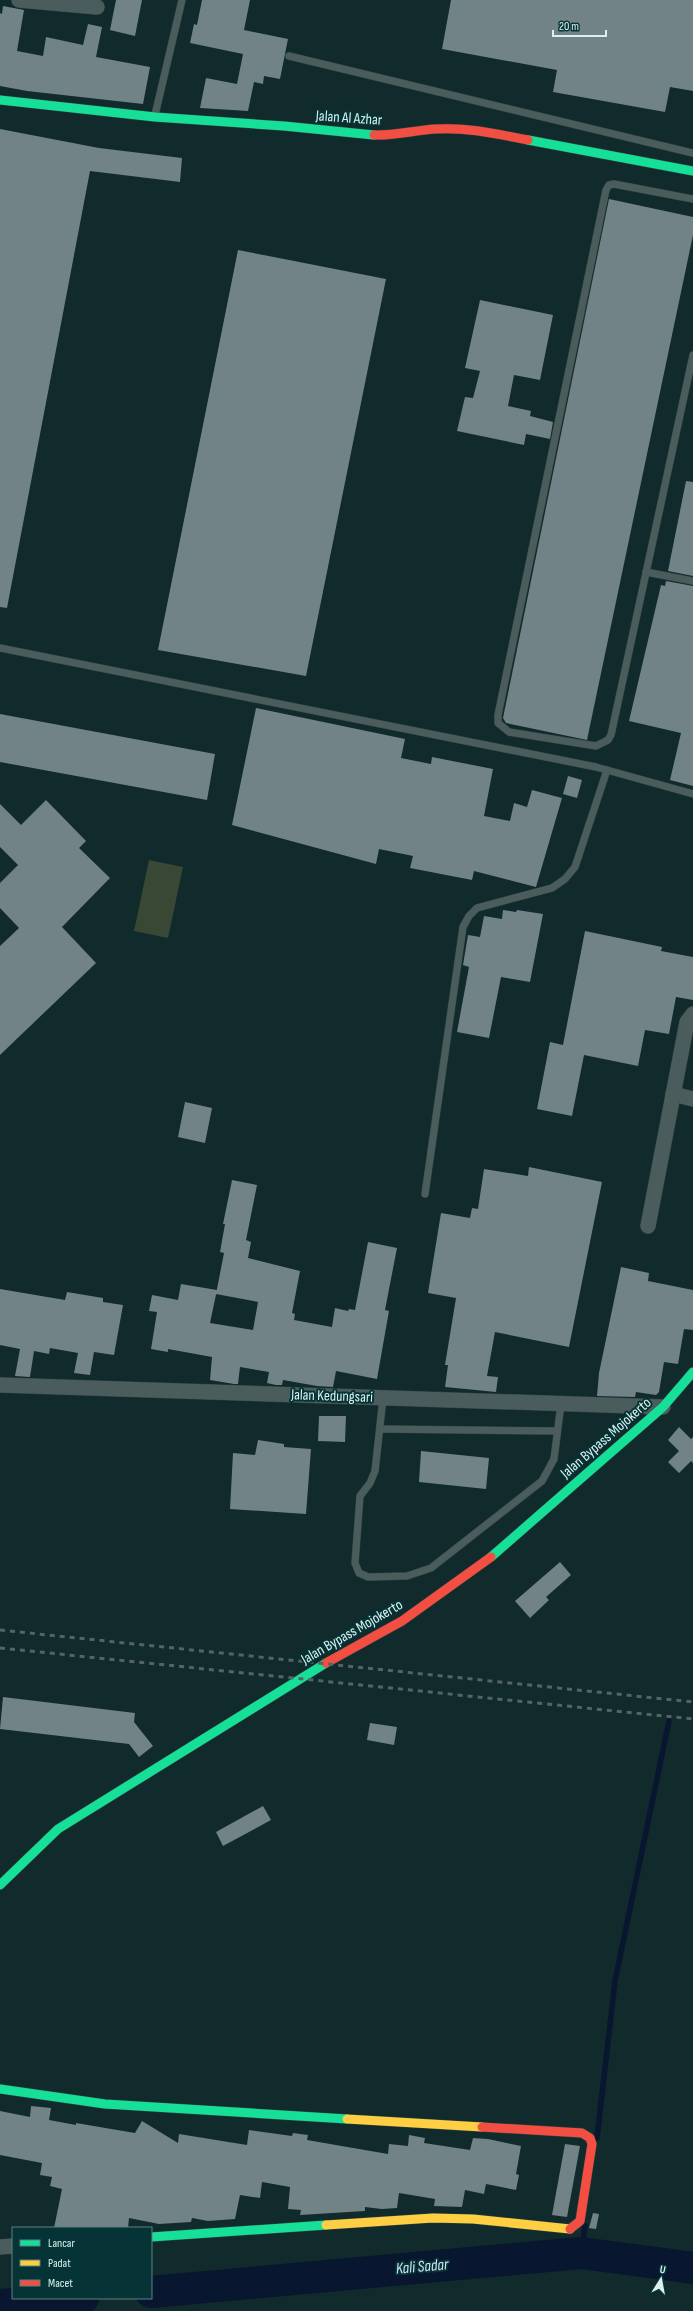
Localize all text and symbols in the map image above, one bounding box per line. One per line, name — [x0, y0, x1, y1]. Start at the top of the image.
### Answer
scale bar — [553, 12, 606, 38]
text: 20 m — [559, 19, 579, 34]
street label: Jalan Al Azhar — [314, 106, 383, 130]
street label: Jalan Kedungsari — [290, 1385, 373, 1407]
street label: Jalan Bypass Mojokerto — [556, 1393, 655, 1483]
street label: Jalan Bypass Mojokerto — [297, 1595, 406, 1669]
legend — [12, 2227, 152, 2299]
text: Lancar — [48, 2236, 75, 2251]
water label: Kali Sadar — [395, 2255, 450, 2279]
text: Padat — [48, 2256, 71, 2271]
north arrow — [641, 2259, 681, 2299]
text: U — [659, 2263, 667, 2277]
text: Macet — [48, 2276, 73, 2291]

